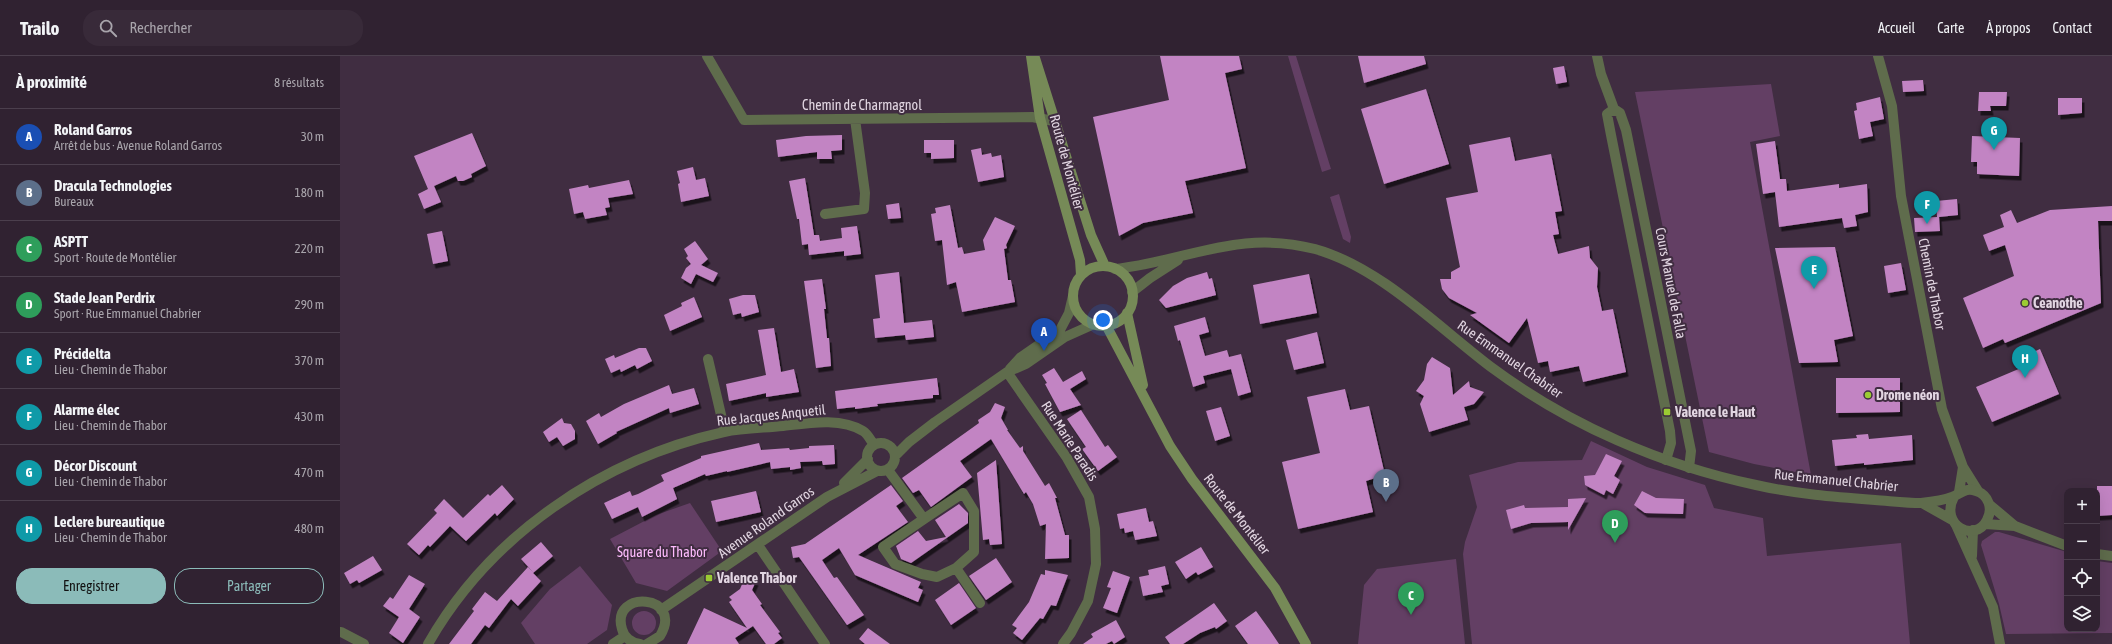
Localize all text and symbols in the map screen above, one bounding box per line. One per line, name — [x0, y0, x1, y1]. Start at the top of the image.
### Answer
search box — [83, 10, 363, 46]
text: Trailo — [20, 17, 59, 39]
icon: search — [97, 17, 119, 39]
text: Rechercher — [129, 19, 192, 36]
text: Accueil — [1878, 20, 1915, 36]
text: Carte — [1937, 20, 1964, 36]
text: À propos — [1986, 20, 2031, 36]
text: Contact — [2053, 20, 2092, 36]
text: À proximité — [16, 72, 87, 92]
text: 8 résultats — [274, 75, 324, 90]
street label: Chemin de Charmagnol — [802, 97, 922, 113]
street label: Route de Montélier — [1047, 113, 1088, 212]
pin: G — [1981, 117, 2007, 150]
text: Roland Garros — [54, 121, 132, 138]
text: A — [26, 129, 32, 144]
text: 30 m — [301, 129, 324, 144]
text: Arrêt de bus · Avenue Roland Garros — [54, 138, 222, 153]
text: Dracula Technologies — [54, 177, 172, 194]
text: B — [26, 185, 32, 200]
text: 180 m — [295, 185, 324, 200]
pin: F — [1914, 191, 1940, 224]
text: Bureaux — [54, 194, 94, 209]
street label: Cours Manuel de Falla — [1652, 226, 1690, 340]
text: ASPTT — [54, 233, 88, 250]
street label: Chemin de Thabor — [1915, 237, 1949, 332]
text: C — [26, 241, 32, 256]
text: 220 m — [295, 241, 324, 256]
text: Sport · Route de Montélier — [54, 250, 176, 265]
pin: E — [1801, 256, 1827, 289]
text: Stade Jean Perdrix — [54, 289, 155, 306]
place label: Ceanothe — [2033, 295, 2083, 311]
text: D — [25, 297, 33, 312]
text: 290 m — [295, 297, 324, 312]
marker: Ceanothe — [2020, 298, 2030, 308]
text: Sport · Rue Emmanuel Chabrier — [54, 306, 201, 321]
your location — [1093, 310, 1113, 330]
street label: Rue Emmanuel Chabrier — [1455, 317, 1566, 402]
pin: A — [1031, 318, 1057, 351]
text: Précidelta — [54, 345, 111, 362]
pin: H — [2012, 345, 2038, 378]
text: E — [26, 353, 32, 368]
text: 370 m — [295, 353, 324, 368]
text: Lieu · Chemin de Thabor — [54, 362, 167, 377]
place label: Drome néon — [1876, 387, 1940, 403]
marker: Drome néon — [1863, 390, 1873, 400]
street label: Rue Marie Paradis — [1038, 398, 1102, 484]
text: Alarme élec — [54, 401, 119, 418]
street label: Rue Jacques Anquetil — [716, 401, 826, 429]
place label: Valence le Haut — [1674, 404, 1755, 420]
marker: Valence le Haut — [1662, 407, 1672, 417]
text: F — [26, 409, 32, 424]
text: 430 m — [295, 409, 324, 424]
text: Lieu · Chemin de Thabor — [54, 418, 167, 433]
text: Décor Discount — [54, 457, 137, 474]
text: G — [26, 465, 32, 480]
text: 470 m — [295, 465, 324, 480]
street label: Rue Emmanuel Chabrier — [1773, 466, 1899, 495]
pin: B — [1373, 469, 1399, 502]
street label: Route de Montélier — [1201, 471, 1274, 558]
text: Lieu · Chemin de Thabor — [54, 474, 167, 489]
street label: Avenue Roland Garros — [715, 483, 817, 561]
map controls — [2064, 488, 2100, 632]
button: + — [2064, 488, 2100, 524]
pin: D — [1602, 510, 1628, 543]
text: Leclere bureautique — [54, 513, 165, 530]
text: H — [25, 521, 33, 536]
text: 480 m — [295, 521, 324, 536]
button: − — [2064, 524, 2100, 560]
text: Lieu · Chemin de Thabor — [54, 530, 167, 545]
park label: Square du Thabor — [617, 544, 708, 560]
button: locate — [2064, 560, 2100, 596]
button: Enregistrer — [16, 568, 166, 604]
button: Partager — [174, 568, 324, 604]
place label: Valence Thabor — [716, 570, 798, 586]
marker: Valence Thabor — [704, 573, 714, 583]
pin: C — [1398, 582, 1424, 615]
button: layers — [2064, 596, 2100, 632]

